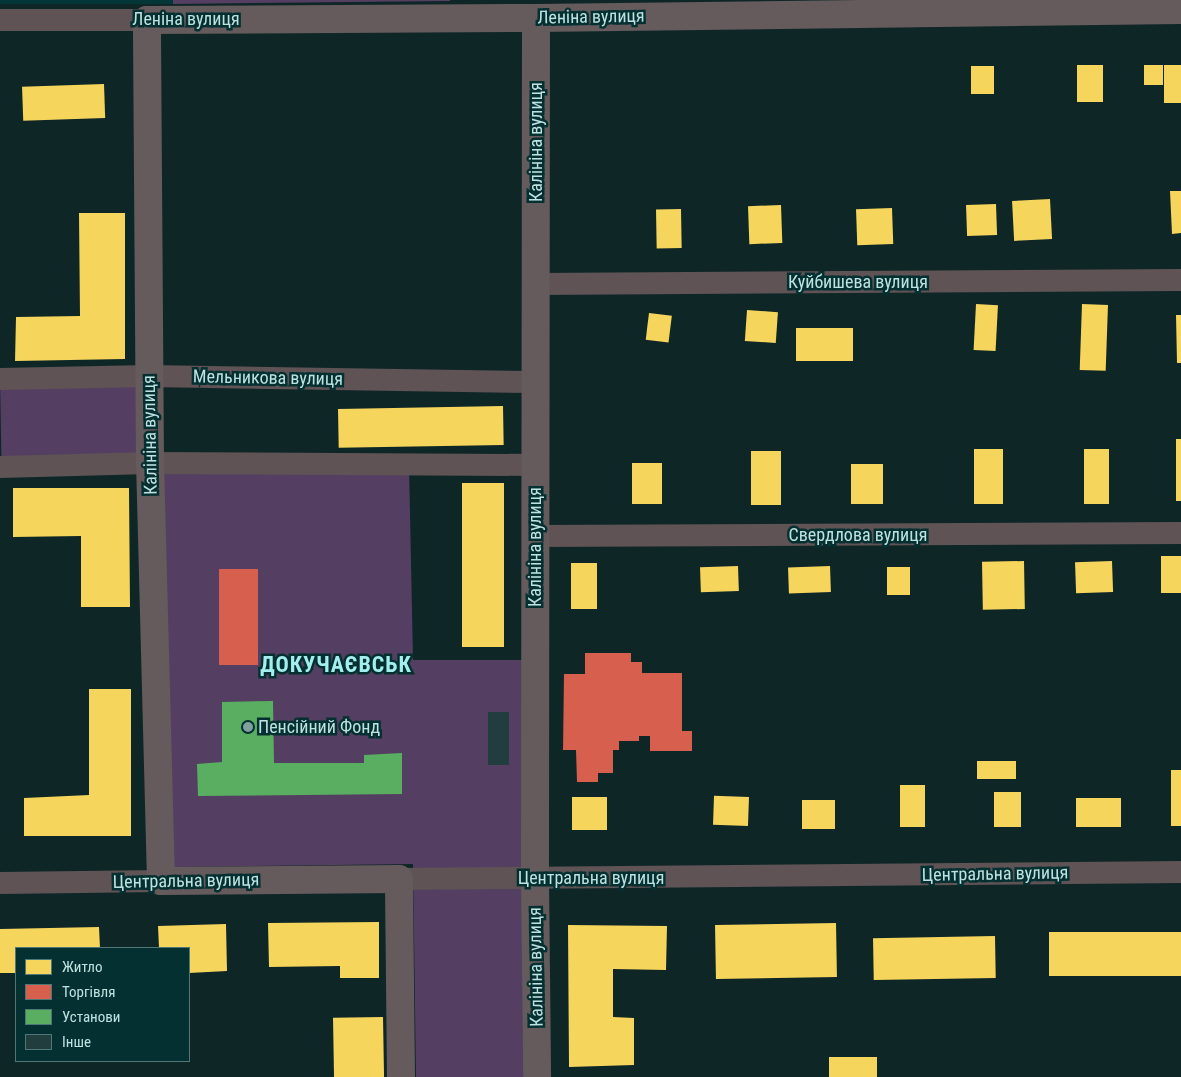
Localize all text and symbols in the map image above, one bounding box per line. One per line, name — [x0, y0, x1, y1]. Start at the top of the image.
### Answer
street label: Леніна вулиця — [537, 5, 645, 29]
street label: Леніна вулиця — [132, 8, 240, 30]
street label: Калініна вулиця — [525, 82, 547, 202]
street label: Куйбишева вулиця — [788, 271, 928, 293]
street label: Мельникова вулиця — [193, 366, 343, 390]
street label: Калініна вулиця — [138, 375, 162, 495]
street label: Калініна вулиця — [524, 487, 546, 607]
street label: Свердлова вулиця — [789, 524, 927, 546]
district label: ДОКУЧАЄВСЬК — [259, 652, 413, 678]
place label: Пенсійний Фонд — [258, 716, 380, 738]
marker: Пенсійний Фонд — [242, 721, 254, 733]
street label: Центральна вулиця — [921, 862, 1069, 886]
street label: Центральна вулиця — [518, 867, 664, 889]
street label: Центральна вулиця — [112, 869, 260, 893]
street label: Калініна вулиця — [524, 907, 548, 1027]
legend — [15, 947, 190, 1062]
text: Житло — [62, 958, 102, 976]
text: Торгівля — [62, 983, 115, 1001]
text: Установи — [62, 1008, 120, 1026]
text: Інше — [62, 1033, 91, 1051]

